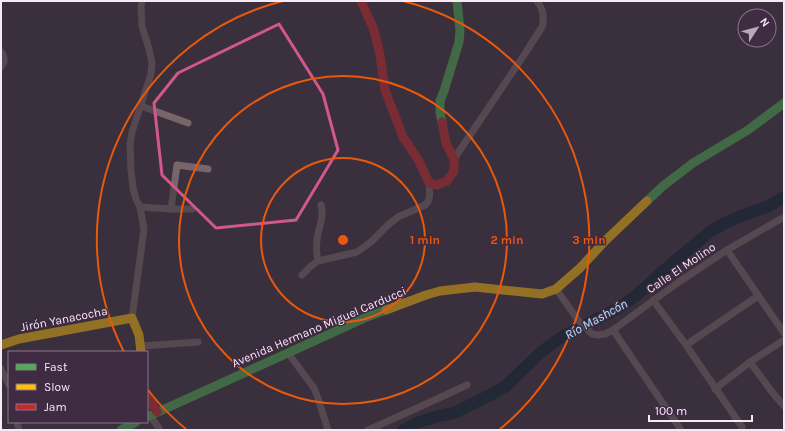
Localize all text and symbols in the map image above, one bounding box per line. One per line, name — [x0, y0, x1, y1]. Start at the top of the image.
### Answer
north arrow — [737, 8, 777, 48]
text: N — [757, 15, 772, 29]
centre of rings — [336, 233, 350, 247]
text: 1 min — [410, 233, 440, 247]
text: 2 min — [490, 233, 524, 247]
text: 3 min — [572, 233, 606, 247]
street label: Calle El Molino — [644, 240, 718, 296]
street label: Avenida Hermano Miguel Carducci — [230, 284, 408, 370]
water label: Río Mashcón — [562, 296, 630, 342]
street label: Jirón Yanacocha — [19, 304, 109, 334]
legend — [8, 351, 148, 423]
text: Fast — [44, 360, 68, 374]
text: Slow — [44, 380, 70, 394]
scale bar — [649, 397, 752, 423]
text: Jam — [44, 400, 67, 414]
text: 100 m — [655, 404, 687, 418]

